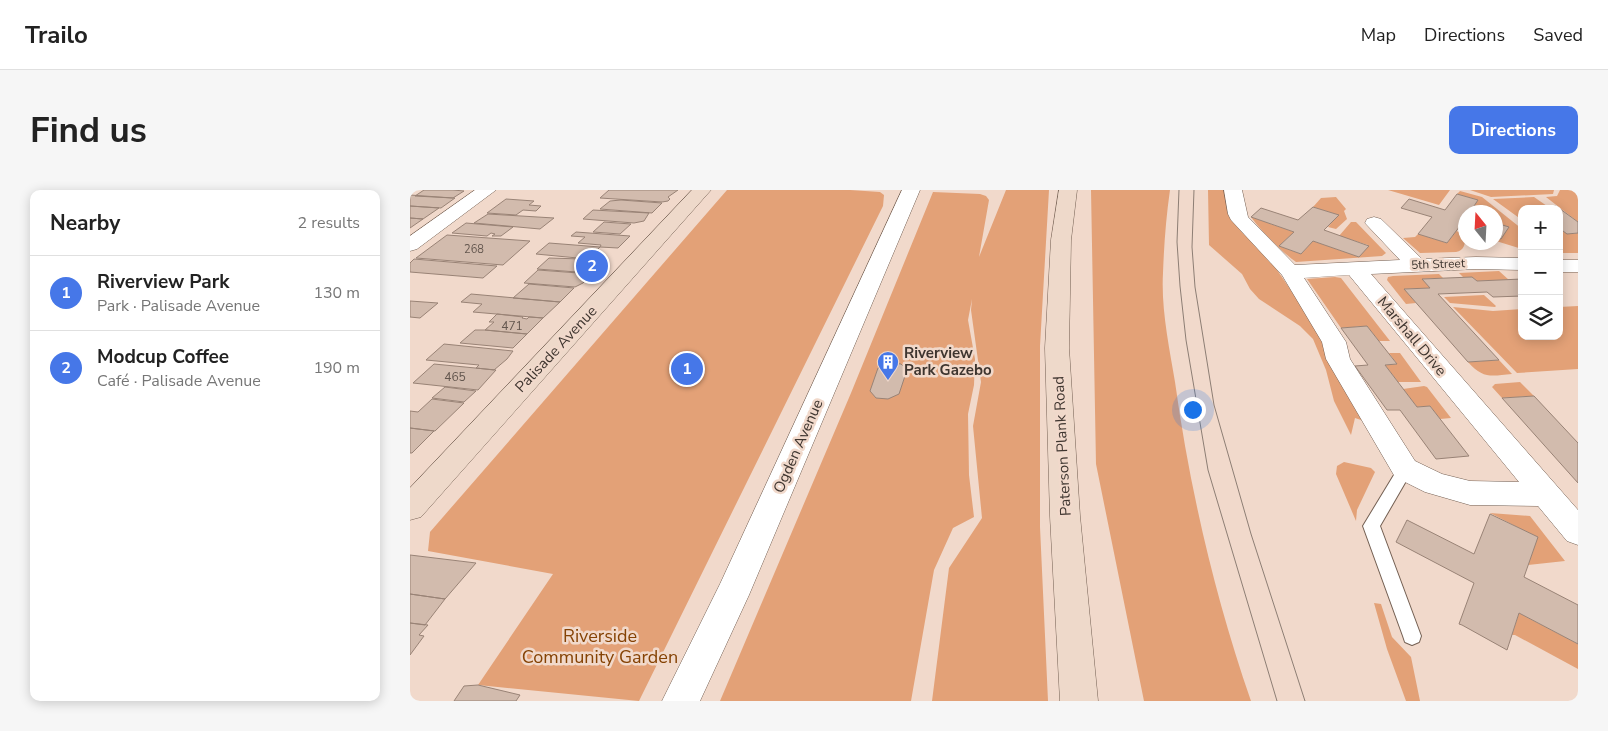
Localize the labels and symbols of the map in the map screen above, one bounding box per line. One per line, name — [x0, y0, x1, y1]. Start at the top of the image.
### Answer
north arrow — [1458, 205, 1503, 250]
house number: 268 — [464, 242, 484, 257]
pin: 2 — [576, 247, 608, 285]
street label: 5th Street — [1411, 255, 1466, 273]
street label: Marshall Drive — [1373, 292, 1451, 380]
street label: Palisade Avenue — [511, 301, 601, 397]
house number: 471 — [501, 318, 523, 334]
place label: Riverview Park Gazebo — [904, 343, 992, 380]
pin: 1 — [671, 350, 703, 388]
building icon: Riverview Park Gazebo — [876, 350, 900, 381]
house number: 465 — [444, 369, 466, 385]
street label: Paterson Plank Road — [1048, 376, 1076, 516]
street label: Ogden Avenue — [768, 396, 828, 496]
your location — [1180, 397, 1206, 423]
park label: Riverside Community Garden — [522, 624, 678, 669]

